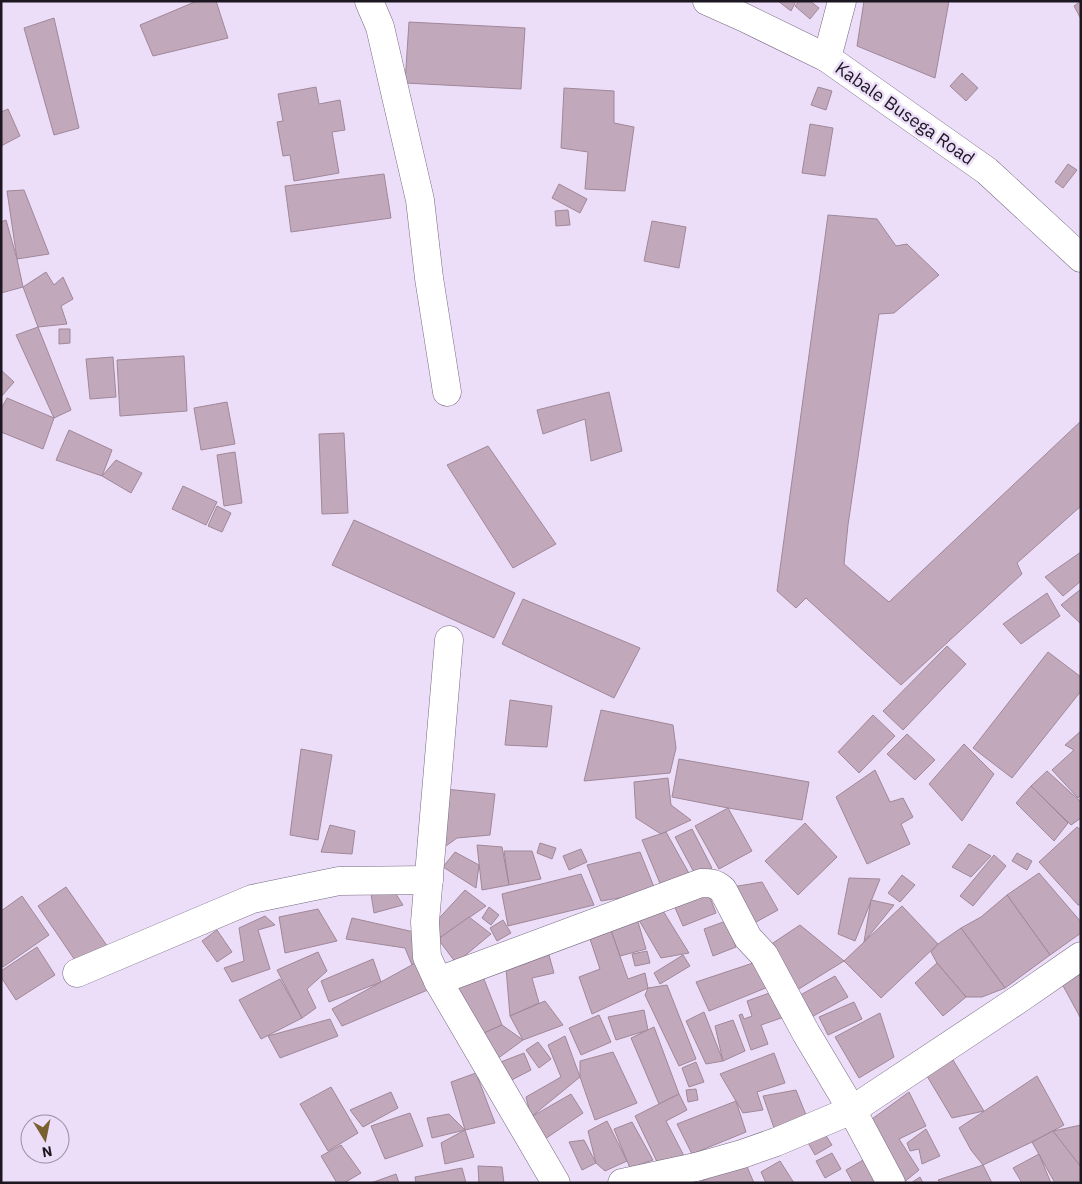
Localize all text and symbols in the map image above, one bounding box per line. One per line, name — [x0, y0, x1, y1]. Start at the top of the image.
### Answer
street label: Kabale Busega Road — [831, 56, 979, 170]
north arrow — [20, 1114, 70, 1164]
text: N — [41, 1142, 54, 1162]

